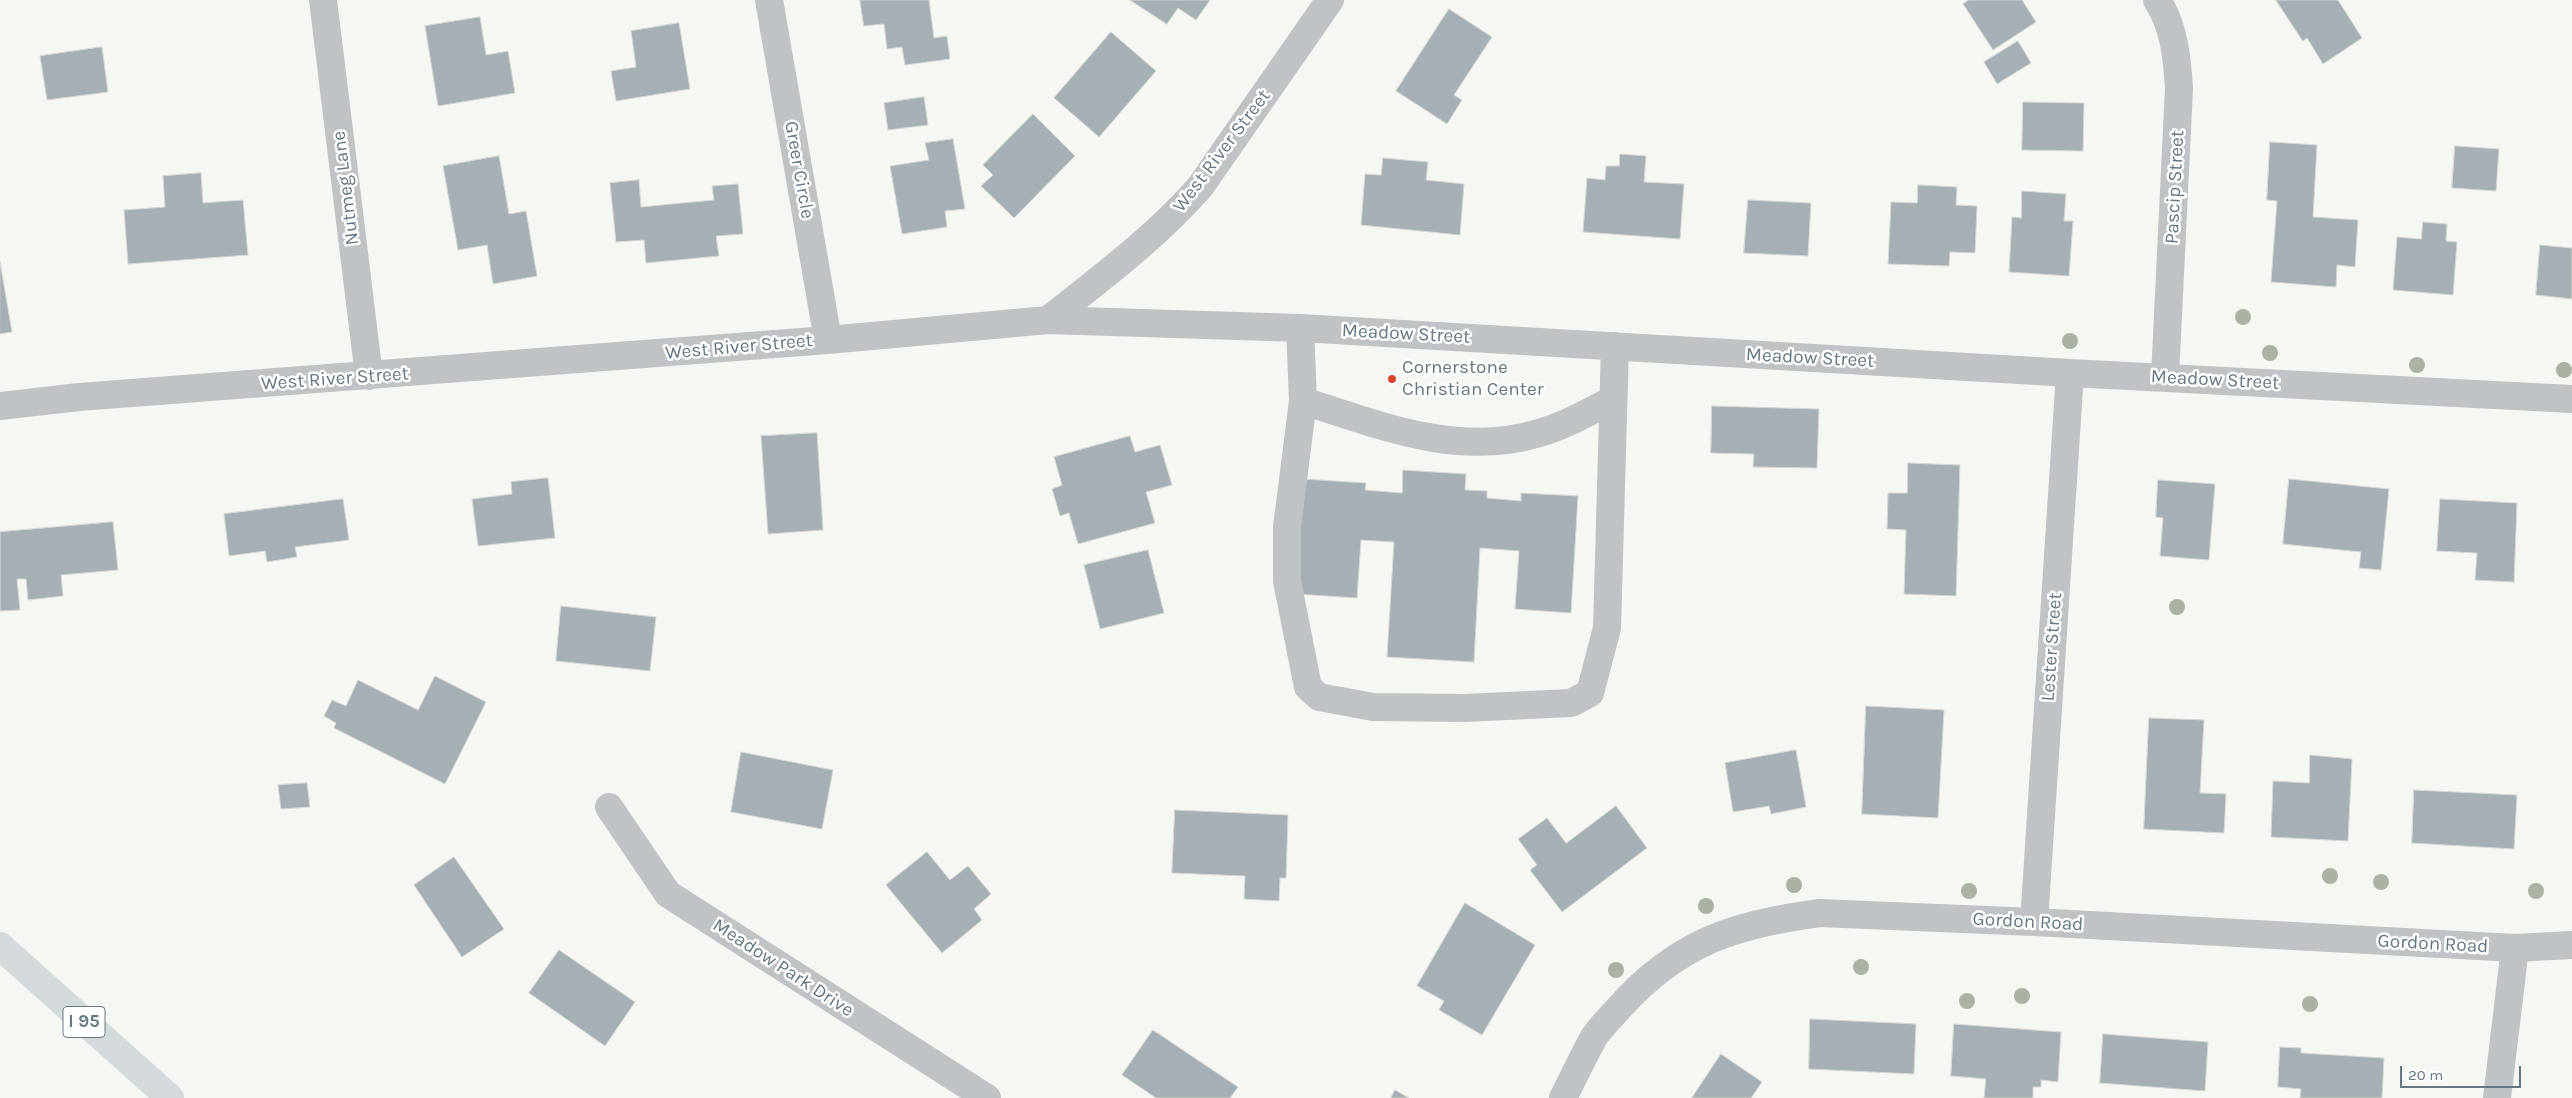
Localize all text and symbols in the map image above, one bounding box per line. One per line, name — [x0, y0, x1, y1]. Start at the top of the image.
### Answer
street label: West River Street — [1168, 85, 1276, 217]
street label: Greer Circle — [779, 119, 819, 221]
street label: Pascip Street — [2161, 129, 2189, 245]
street label: Nutmeg Lane — [328, 130, 364, 246]
street label: Meadow Street — [1341, 319, 1471, 349]
street label: West River Street — [664, 329, 814, 365]
street label: Meadow Street — [1745, 343, 1875, 373]
place label: Cornerstone Christian Center — [1402, 357, 1544, 401]
street label: West River Street — [260, 362, 410, 396]
street label: Meadow Street — [2150, 365, 2280, 395]
marker: Cornerstone Christian Center — [1386, 373, 1398, 385]
street label: Lester Street — [2037, 592, 2067, 702]
street label: Gordon Road — [1972, 908, 2084, 936]
street label: Meadow Park Drive — [708, 914, 858, 1022]
street label: Gordon Road — [2377, 930, 2489, 958]
road number: I 95 — [63, 1006, 105, 1038]
scale bar — [2402, 1056, 2523, 1088]
text: 20 m — [2408, 1066, 2443, 1084]

